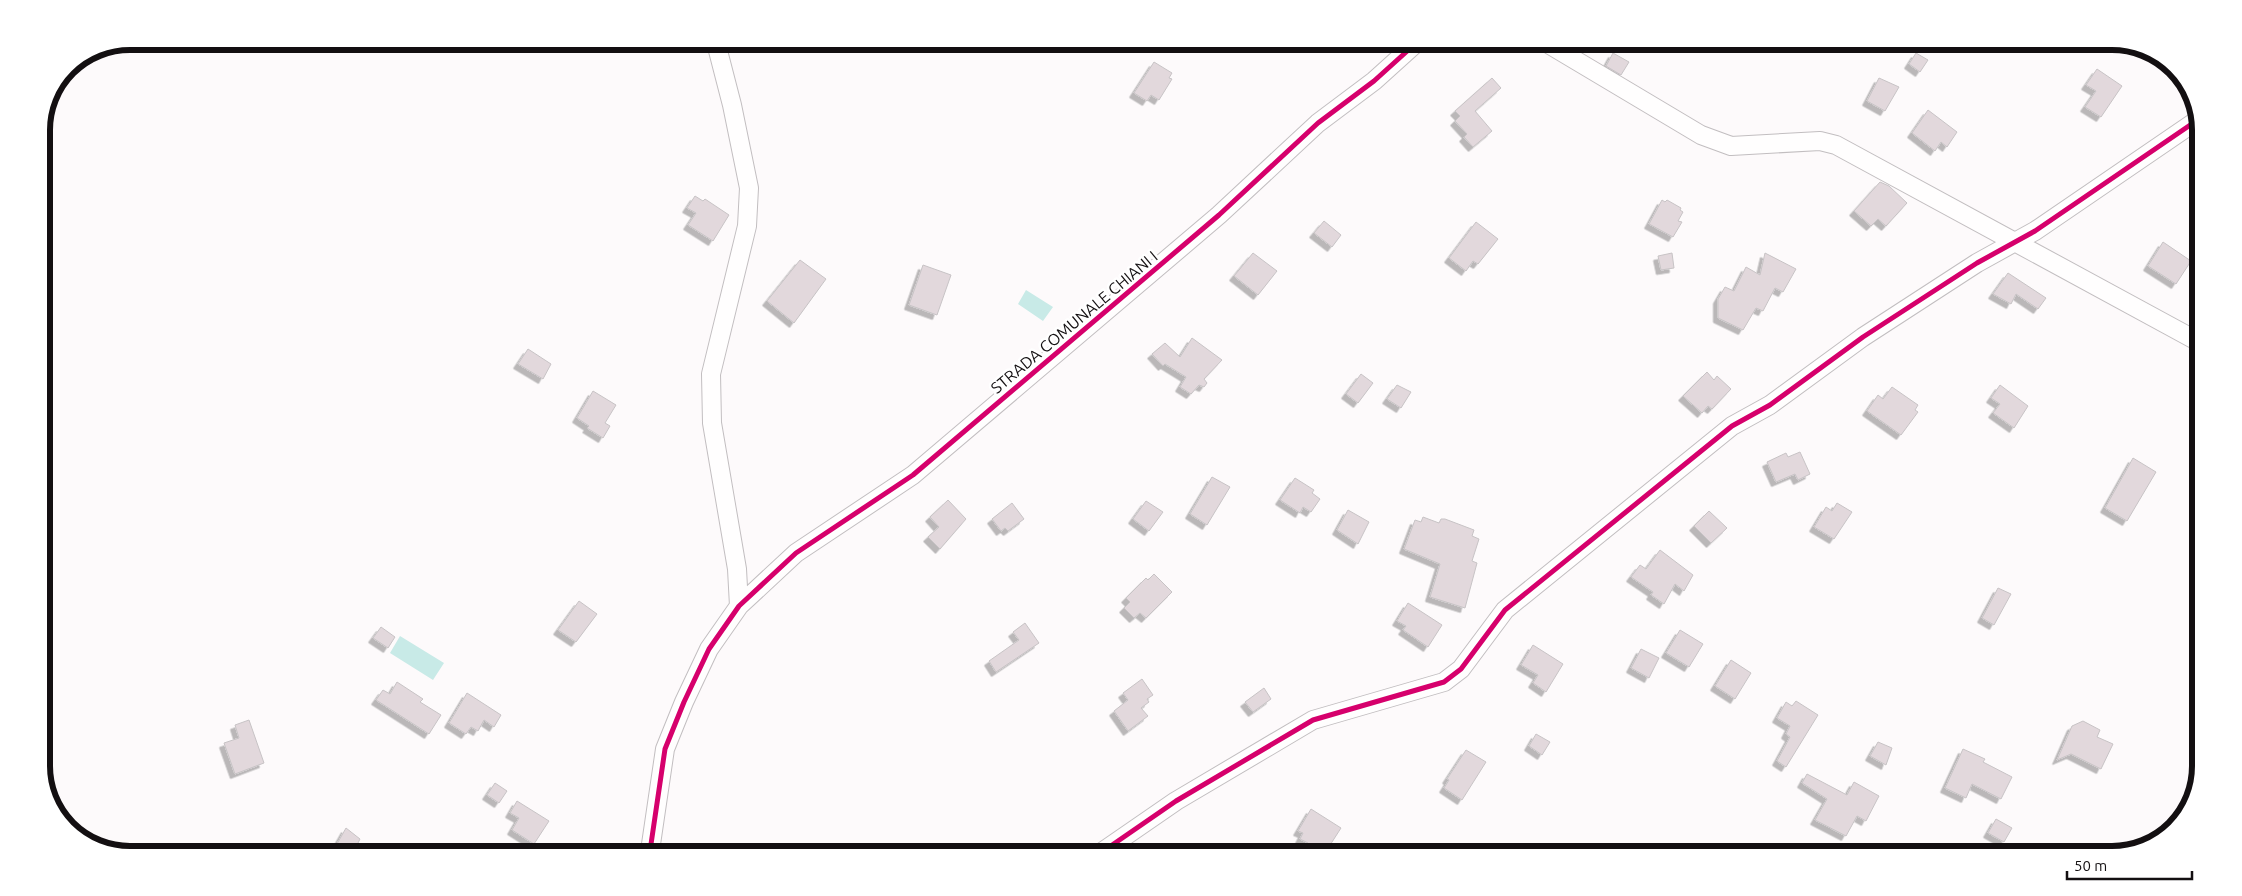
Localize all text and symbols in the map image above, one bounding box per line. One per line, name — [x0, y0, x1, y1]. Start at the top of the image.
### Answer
street label: STRADA COMUNALE CHIANI I — [987, 247, 1161, 397]
scale bar — [2067, 848, 2192, 880]
text: 50 m — [2074, 857, 2107, 874]

